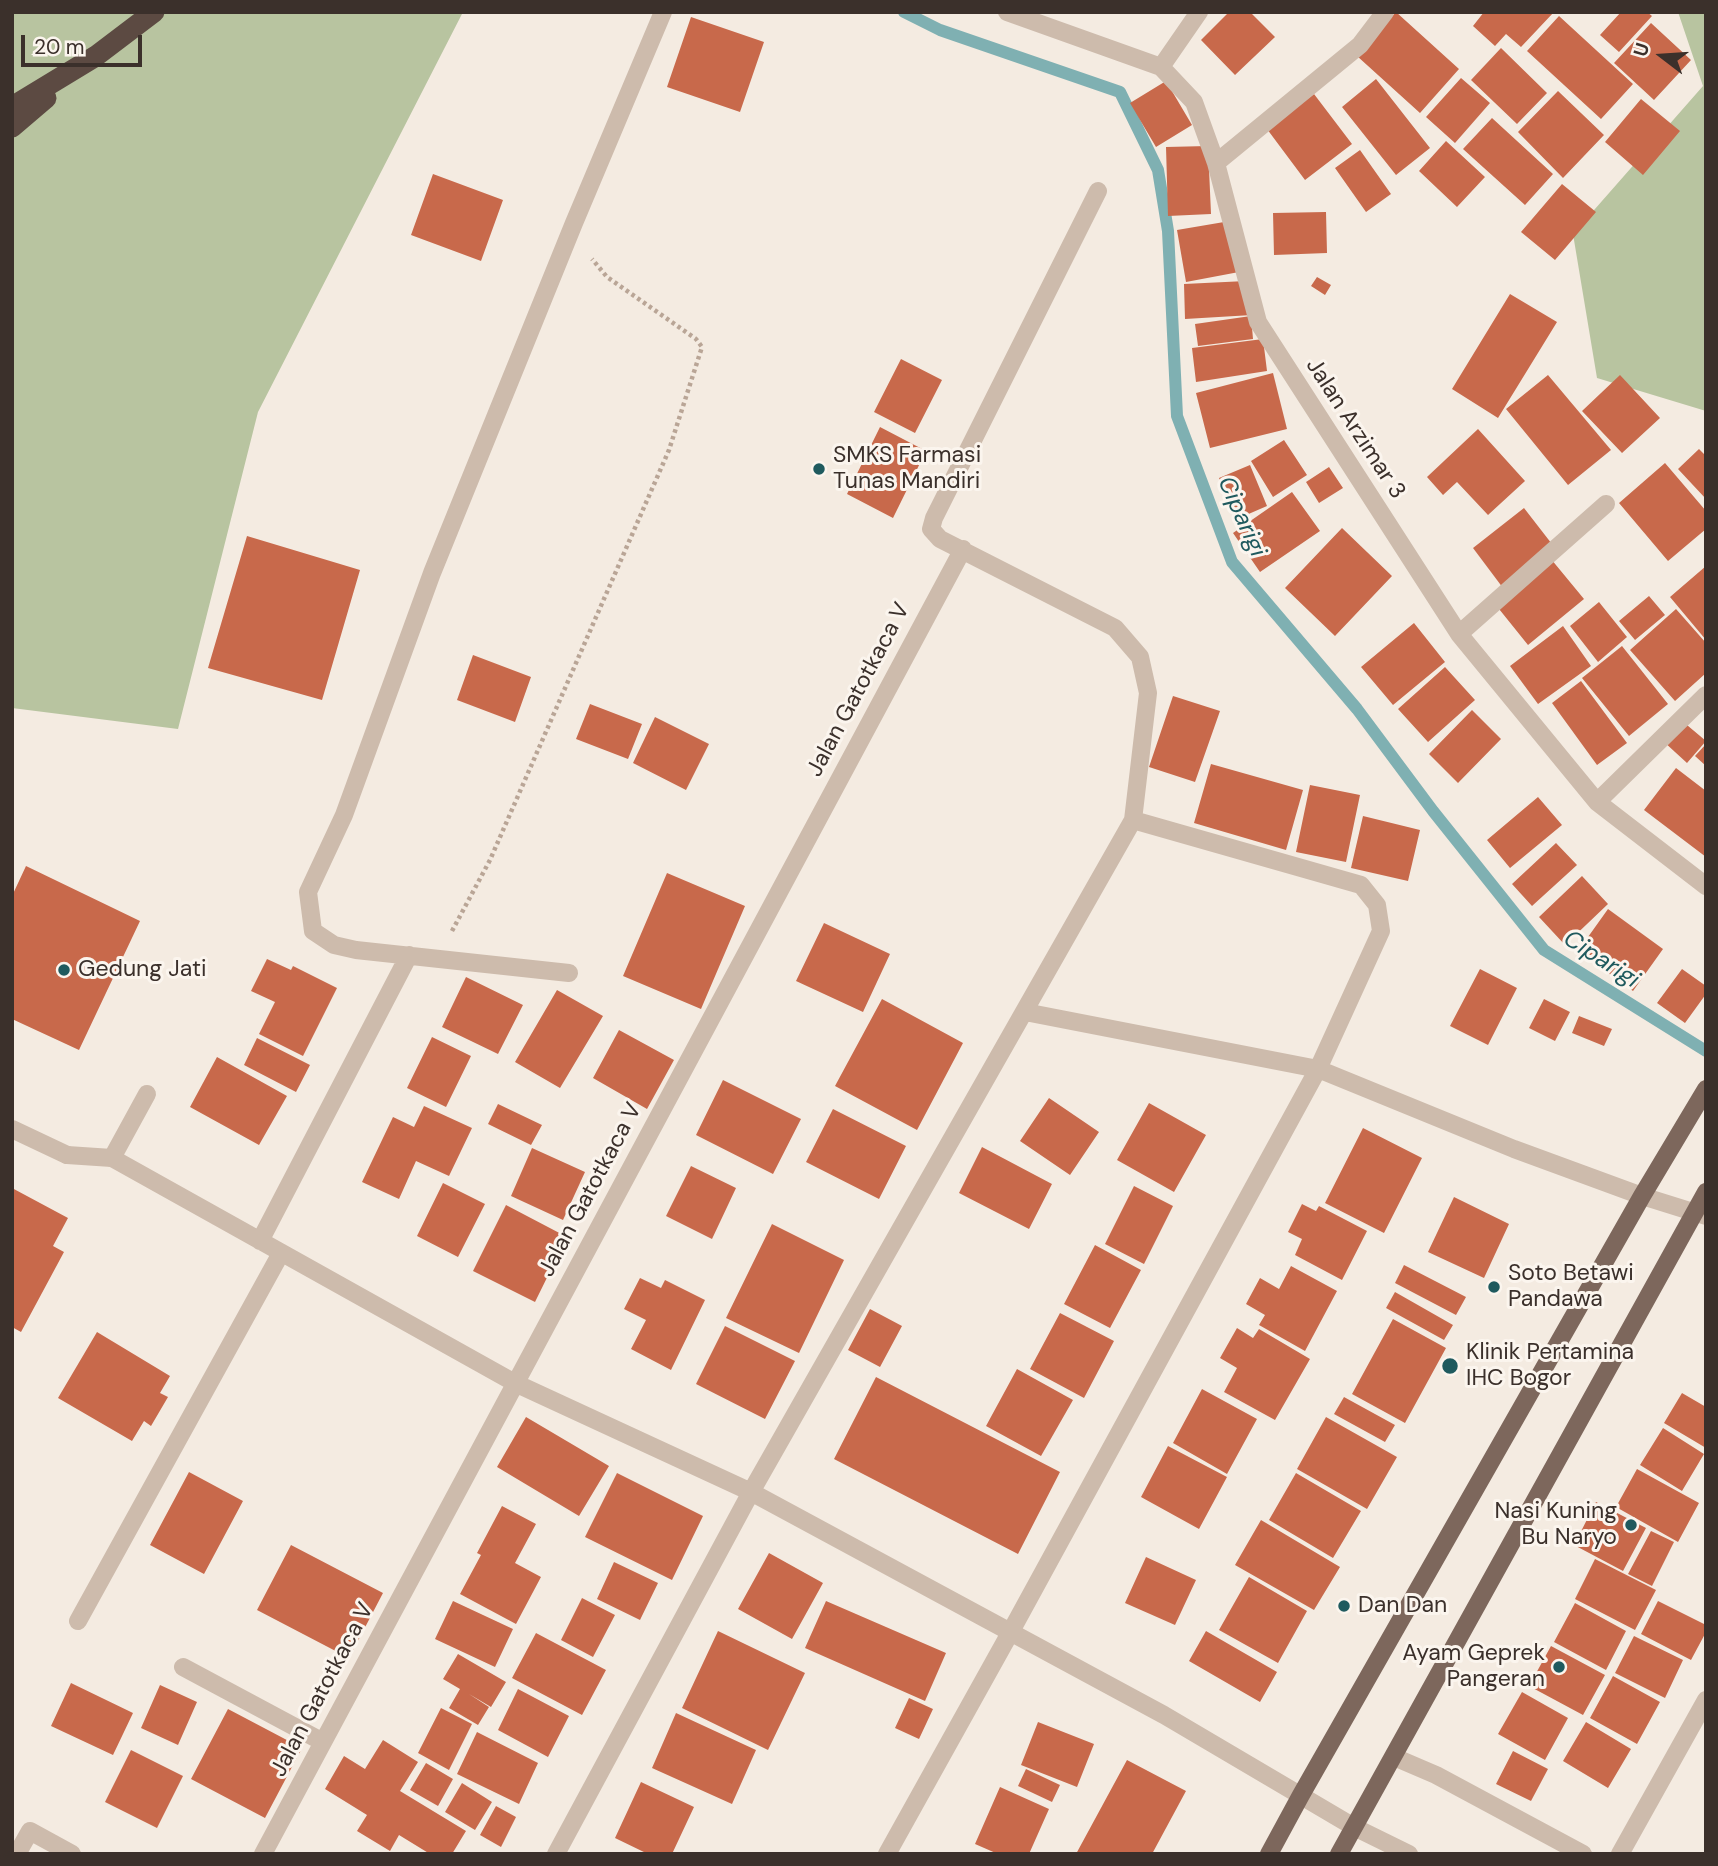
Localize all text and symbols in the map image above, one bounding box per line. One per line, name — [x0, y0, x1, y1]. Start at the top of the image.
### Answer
scale bar — [24, 21, 145, 65]
north arrow — [1627, 21, 1697, 91]
text: 20 m — [34, 33, 85, 61]
text: U — [1628, 40, 1655, 60]
street label: Jalan Arzimar 3 — [1299, 354, 1411, 504]
place label: SMKS Farmasi Tunas Mandiri — [833, 442, 981, 496]
marker: SMKS Farmasi Tunas Mandiri — [811, 461, 827, 477]
water label: Ciparigi — [1211, 472, 1271, 562]
street label: Jalan Gatotkaca V — [802, 598, 916, 782]
water label: Ciparigi — [1558, 925, 1644, 995]
place label: Gedung Jati — [78, 956, 207, 984]
marker: Gedung Jati — [56, 962, 72, 978]
street label: Jalan Gatotkaca V — [534, 1098, 648, 1282]
place label: Soto Betawi Pandawa — [1508, 1260, 1634, 1314]
marker: Soto Betawi Pandawa — [1486, 1279, 1502, 1295]
place label: Klinik Pertamina IHC Bogor — [1466, 1339, 1634, 1393]
marker: Klinik Pertamina IHC Bogor — [1440, 1356, 1460, 1376]
place label: Nasi Kuning Bu Naryo — [1494, 1498, 1617, 1552]
marker: Nasi Kuning Bu Naryo — [1623, 1517, 1639, 1533]
place label: Dan Dan — [1358, 1592, 1447, 1620]
street label: Jalan Gatotkaca V — [266, 1598, 380, 1782]
marker: Dan Dan — [1336, 1598, 1352, 1614]
place label: Ayam Geprek Pangeran — [1402, 1640, 1545, 1694]
marker: Ayam Geprek Pangeran — [1551, 1659, 1567, 1675]

